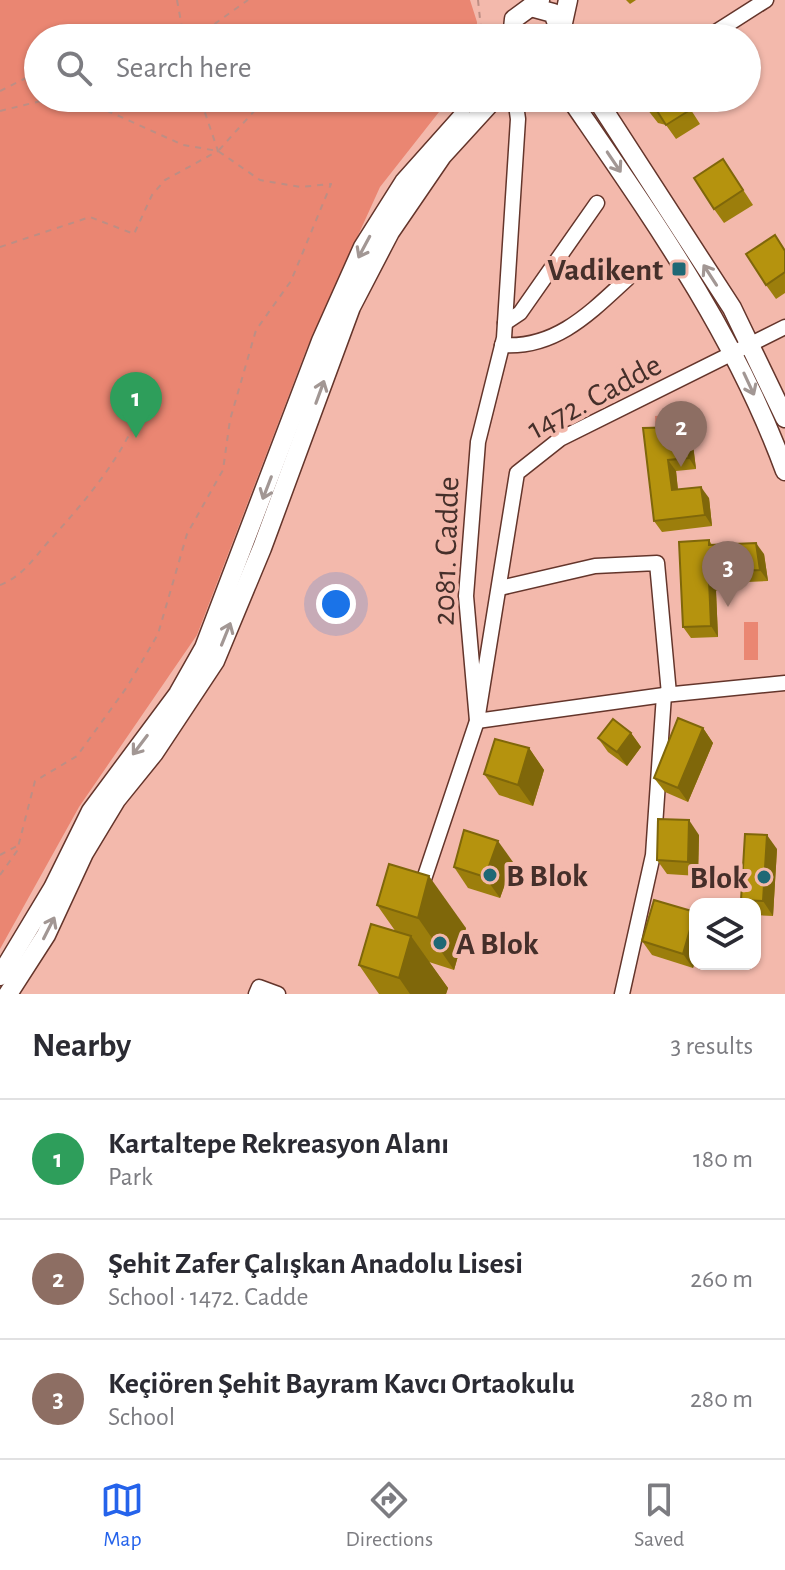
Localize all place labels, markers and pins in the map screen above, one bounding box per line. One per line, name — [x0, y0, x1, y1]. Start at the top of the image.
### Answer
place label: Vadikent — [547, 254, 663, 286]
marker: Vadikent — [670, 260, 688, 278]
pin: 1 — [110, 372, 162, 438]
pin: 2 — [655, 401, 707, 467]
pin: 3 — [702, 541, 754, 607]
place label: B Blok — [506, 860, 588, 892]
place label: Blok — [689, 862, 748, 894]
marker: B Blok — [481, 866, 499, 884]
marker: Blok — [755, 868, 773, 886]
place label: A Blok — [456, 928, 539, 960]
marker: A Blok — [431, 934, 449, 952]

